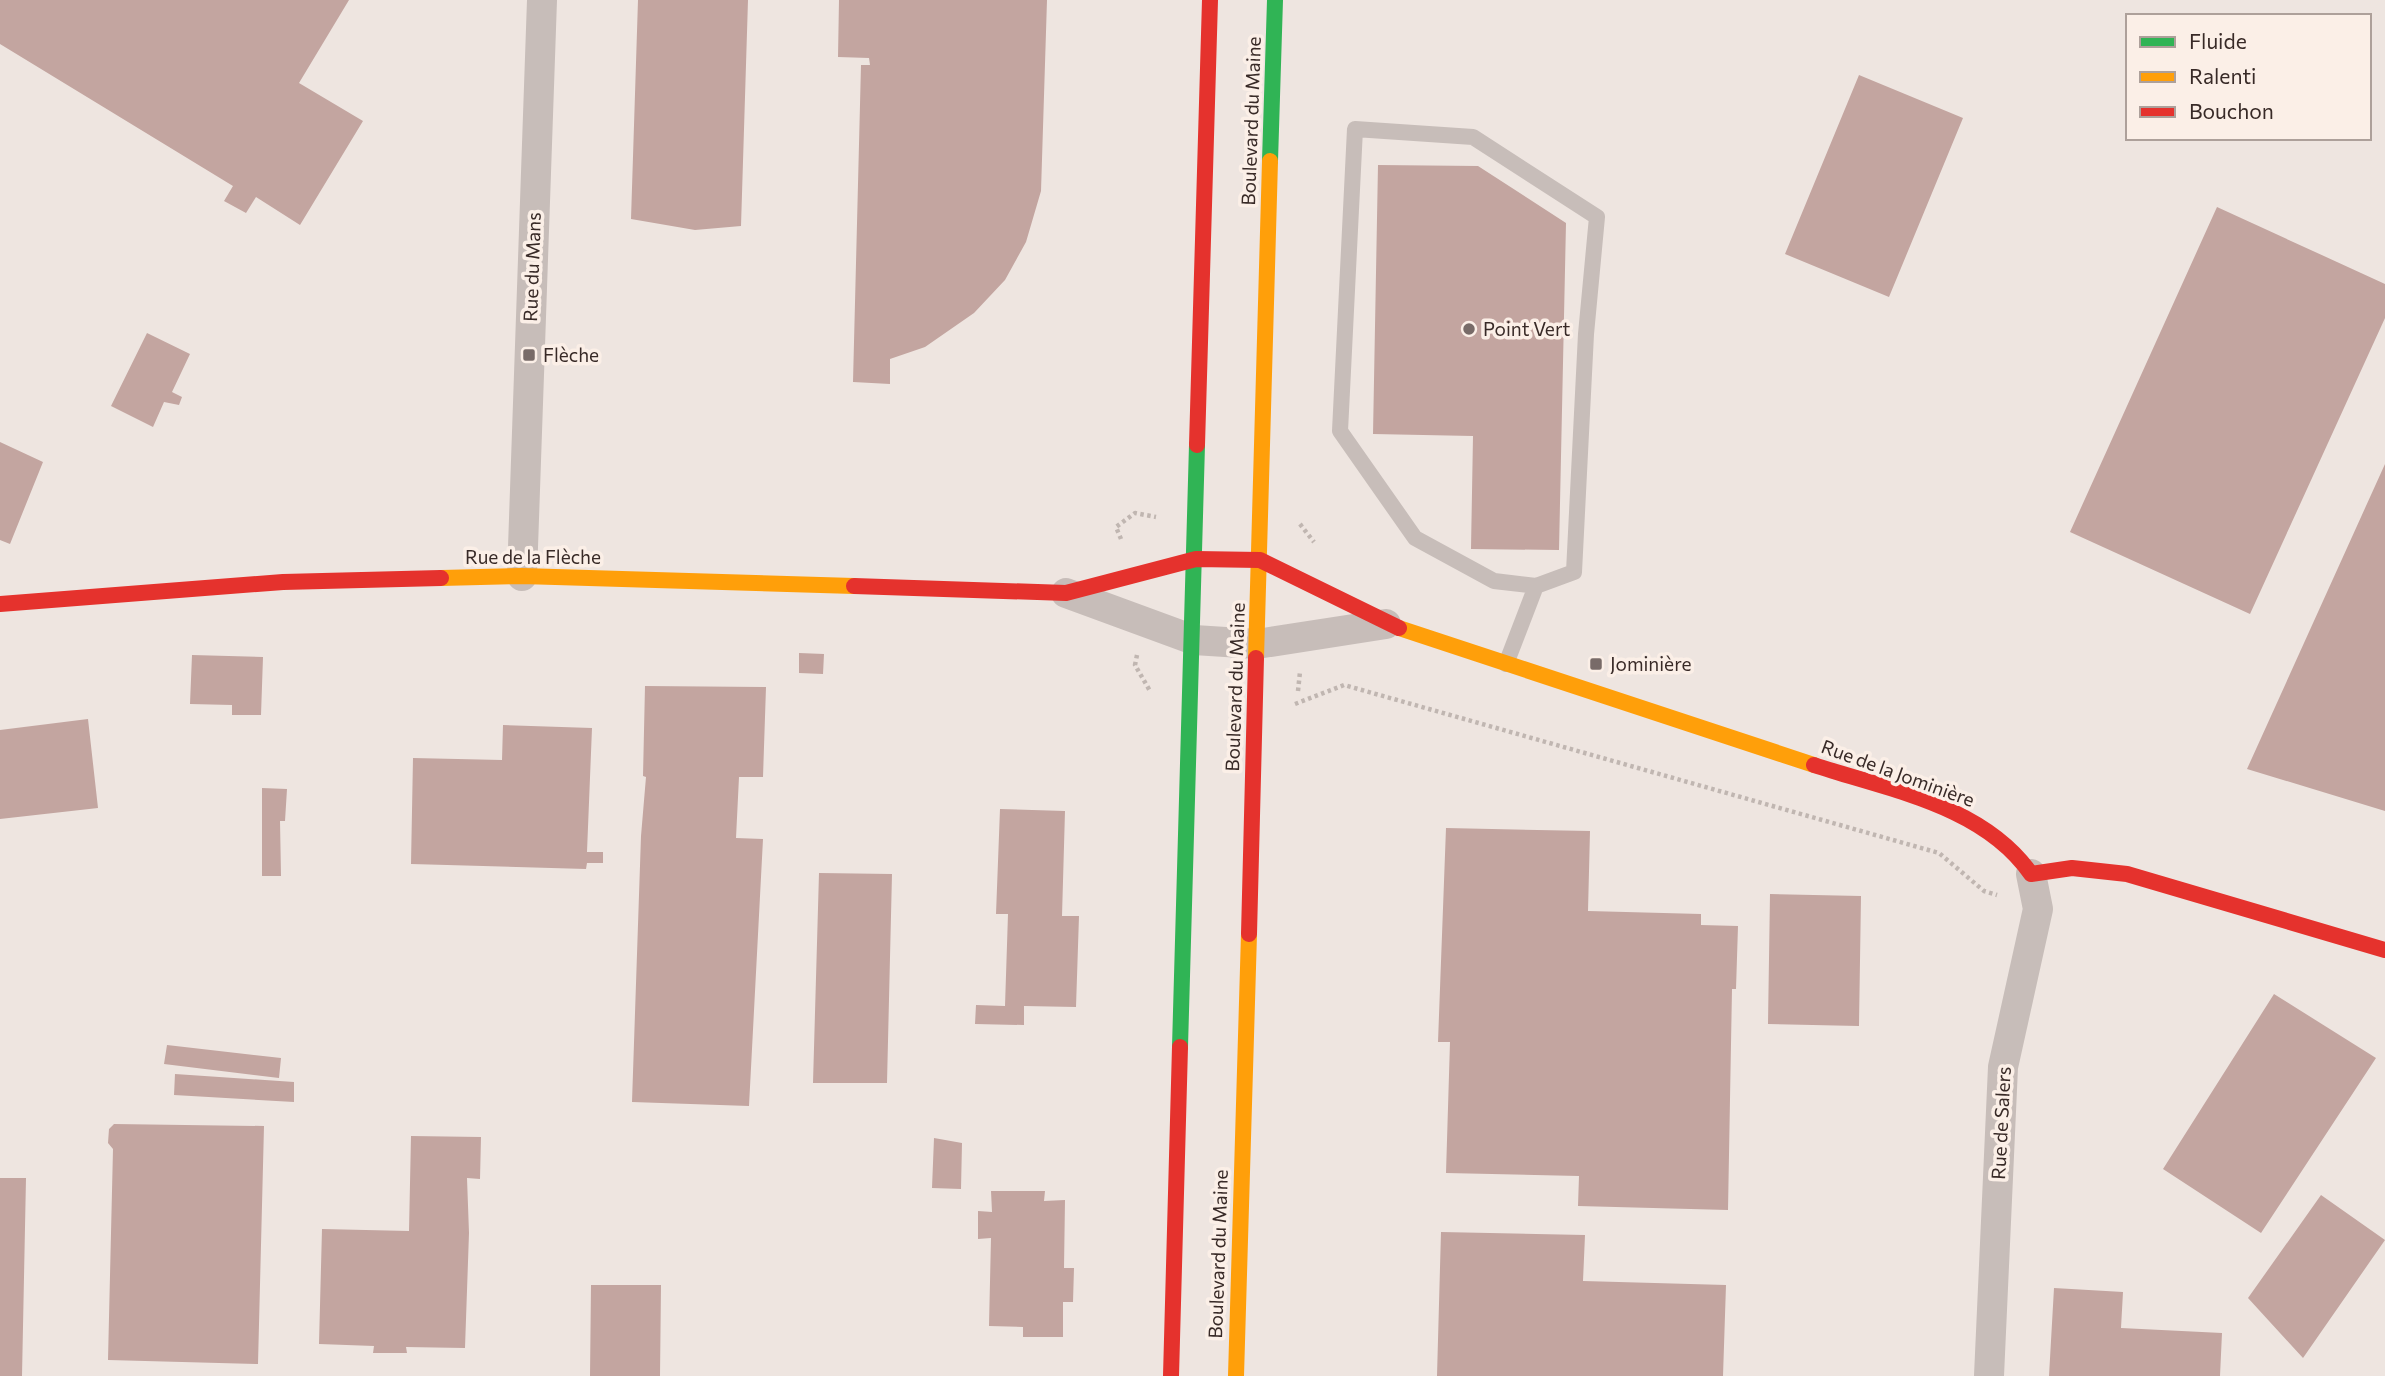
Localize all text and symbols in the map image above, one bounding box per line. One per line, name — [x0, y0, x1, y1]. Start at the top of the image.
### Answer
legend — [2126, 14, 2371, 140]
text: Fluide — [2189, 28, 2247, 53]
street label: Boulevard du Maine — [1236, 36, 1265, 206]
text: Ralenti — [2189, 63, 2256, 88]
text: Bouchon — [2189, 98, 2274, 123]
street label: Rue du Mans — [518, 212, 545, 322]
place label: Point Vert — [1483, 317, 1570, 340]
marker: Point Vert — [1461, 321, 1477, 337]
place label: Flèche — [543, 343, 599, 366]
marker: Flèche — [521, 347, 537, 363]
street label: Rue de la Flèche — [465, 545, 601, 568]
street label: Boulevard du Maine — [1220, 602, 1249, 772]
place label: Jominière — [1610, 652, 1691, 675]
marker: Jominière — [1588, 656, 1604, 672]
street label: Rue de la Jominière — [1818, 734, 1978, 811]
street label: Rue de Salers — [1986, 1066, 2015, 1180]
street label: Boulevard du Maine — [1203, 1169, 1232, 1339]

